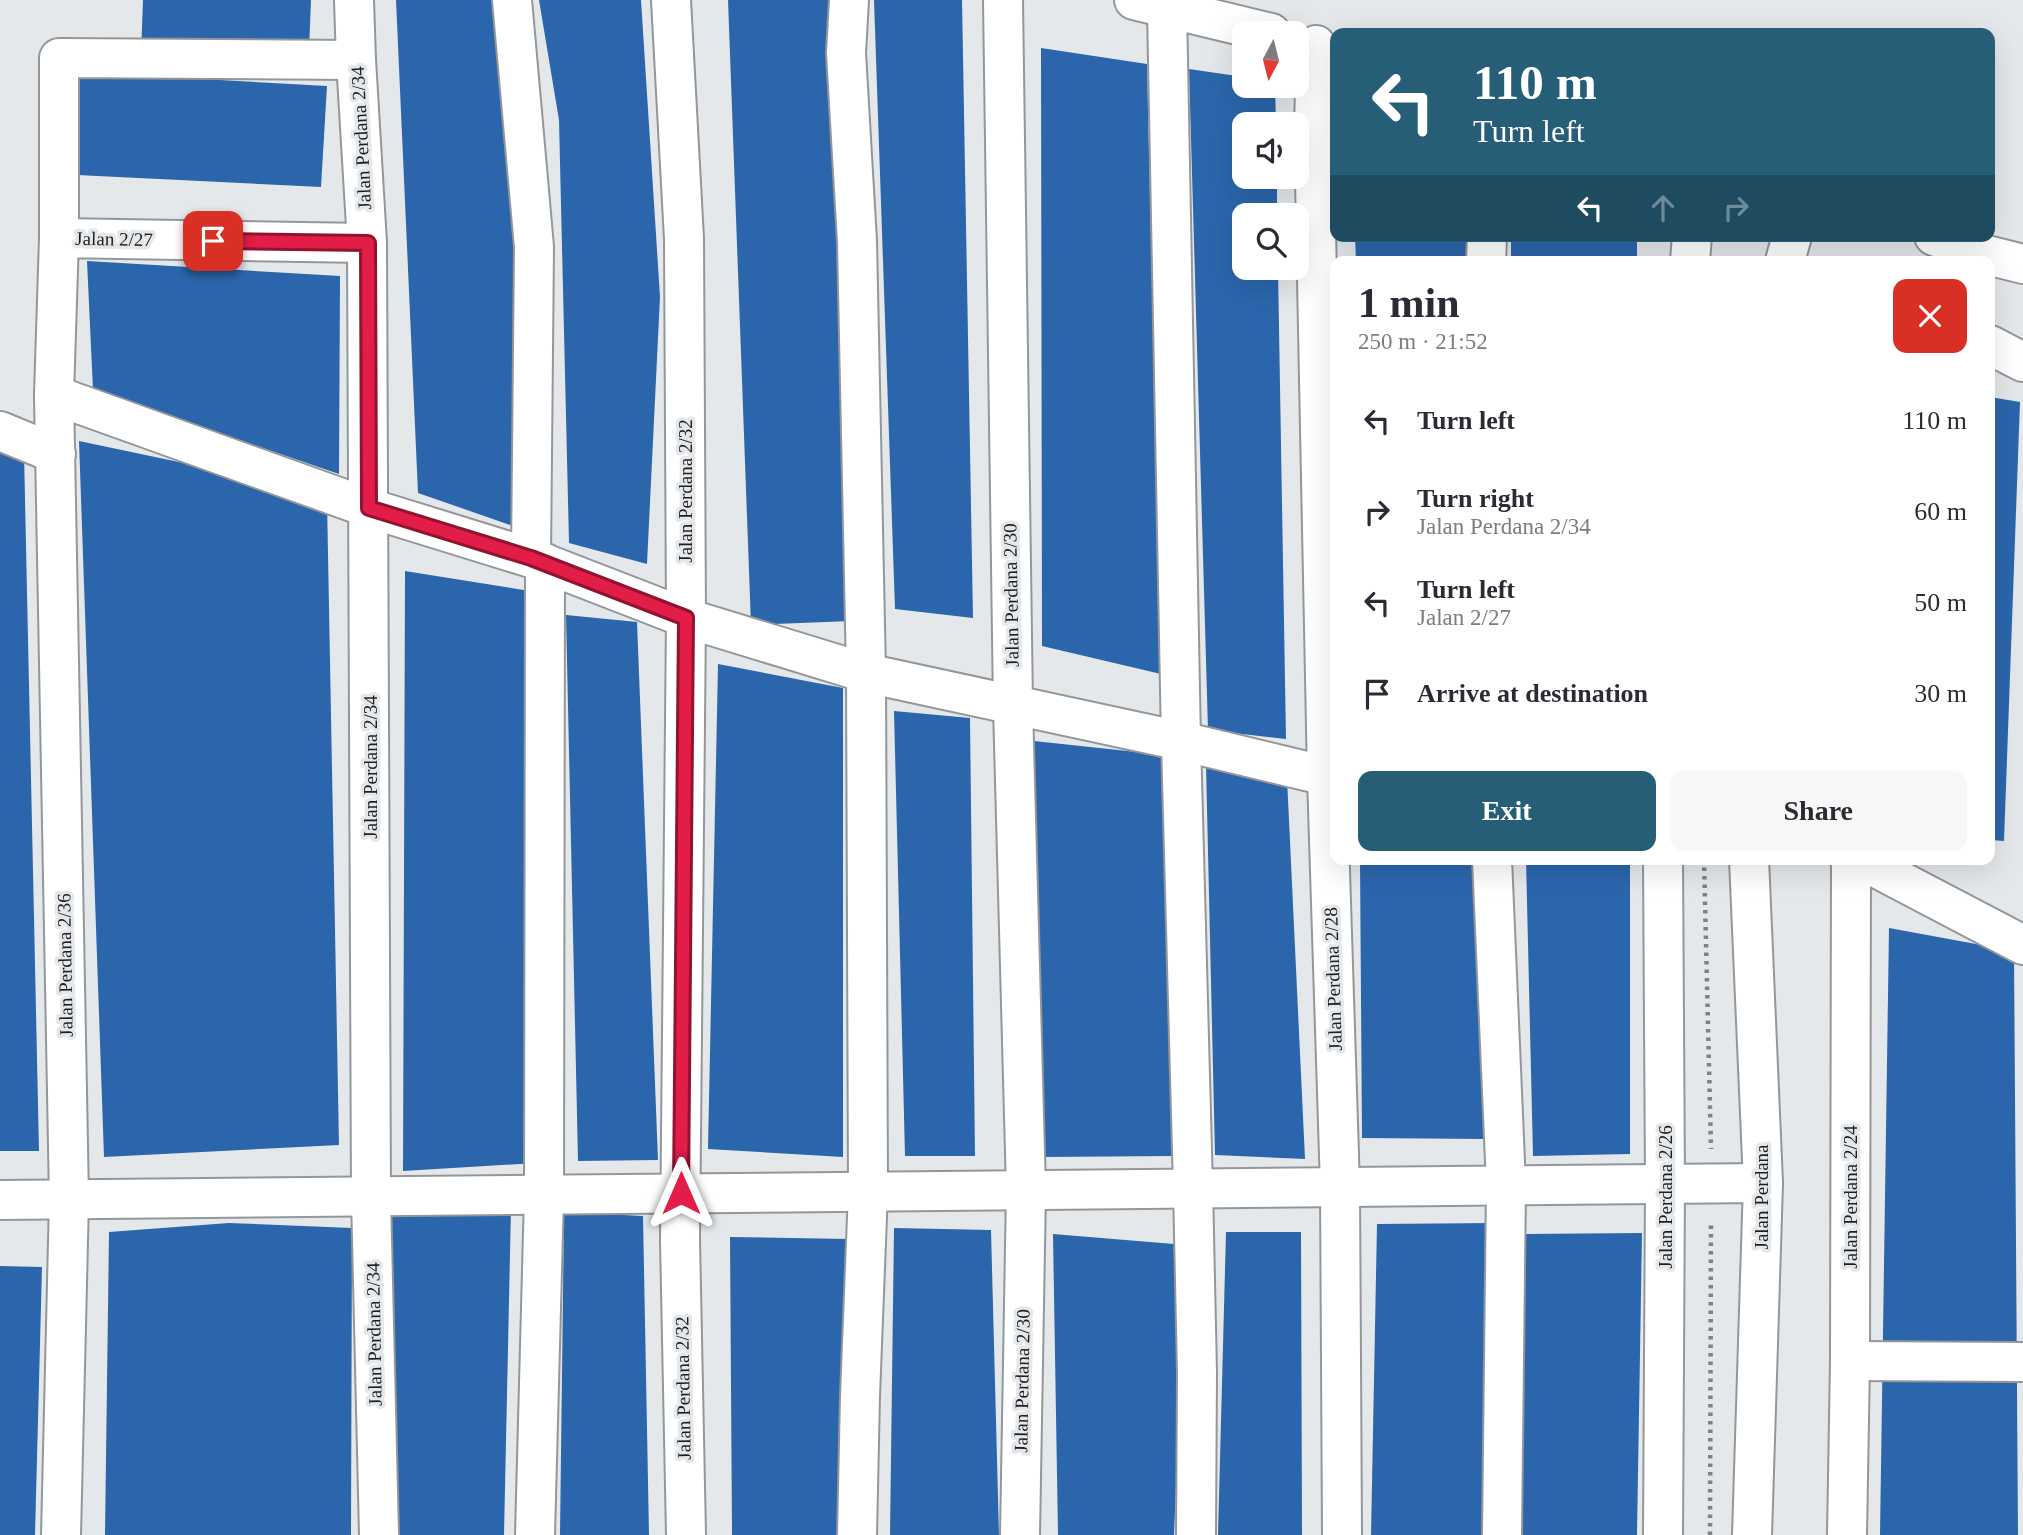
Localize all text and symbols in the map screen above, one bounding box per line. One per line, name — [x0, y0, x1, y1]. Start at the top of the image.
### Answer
north arrow — [1232, 21, 1309, 98]
map controls — [1232, 21, 1309, 280]
text: 110 m — [1473, 55, 1597, 110]
icon: left — [1358, 56, 1449, 147]
street label: Jalan Perdana 2/34 — [347, 65, 375, 210]
button: sound — [1232, 112, 1309, 189]
text: Turn left — [1473, 113, 1585, 149]
icon: left — [1571, 189, 1609, 227]
icon: ahead — [1644, 189, 1682, 227]
icon: right — [1717, 189, 1755, 227]
button: search — [1232, 203, 1309, 280]
pin — [183, 211, 243, 271]
icon: arrive — [194, 222, 232, 260]
street label: Jalan 2/27 — [75, 228, 153, 250]
button: close — [1893, 279, 1967, 353]
text: 1 min — [1358, 280, 1460, 326]
text: 250 m · 21:52 — [1358, 329, 1488, 354]
icon: left — [1358, 402, 1396, 440]
text: Turn left — [1417, 406, 1515, 435]
text: 110 m — [1902, 406, 1967, 435]
street label: Jalan Perdana 2/32 — [675, 419, 696, 563]
text: Turn right — [1417, 484, 1534, 513]
icon: right — [1358, 493, 1396, 531]
text: 60 m — [1914, 497, 1967, 526]
text: Jalan Perdana 2/34 — [1417, 514, 1591, 539]
street label: Jalan Perdana 2/30 — [999, 523, 1023, 667]
text: Turn left — [1417, 575, 1515, 604]
icon: left — [1358, 584, 1396, 622]
text: 50 m — [1914, 588, 1967, 617]
text: Jalan 2/27 — [1417, 605, 1511, 630]
icon: arrive — [1358, 675, 1396, 713]
text: Arrive at destination — [1417, 679, 1648, 708]
text: 30 m — [1914, 679, 1967, 708]
street label: Jalan Perdana 2/34 — [360, 695, 381, 839]
button: Exit — [1358, 771, 1656, 851]
button: Share — [1670, 771, 1967, 851]
street label: Jalan Perdana 2/36 — [53, 893, 77, 1037]
street label: Jalan Perdana 2/28 — [1320, 907, 1346, 1051]
street label: Jalan Perdana 2/26 — [1655, 1125, 1676, 1269]
street label: Jalan Perdana 2/24 — [1840, 1125, 1861, 1269]
street label: Jalan Perdana — [1751, 1144, 1772, 1249]
position arrow — [644, 1156, 718, 1230]
street label: Jalan Perdana 2/34 — [362, 1262, 386, 1406]
street label: Jalan Perdana 2/30 — [1010, 1309, 1034, 1453]
street label: Jalan Perdana 2/32 — [671, 1316, 695, 1460]

